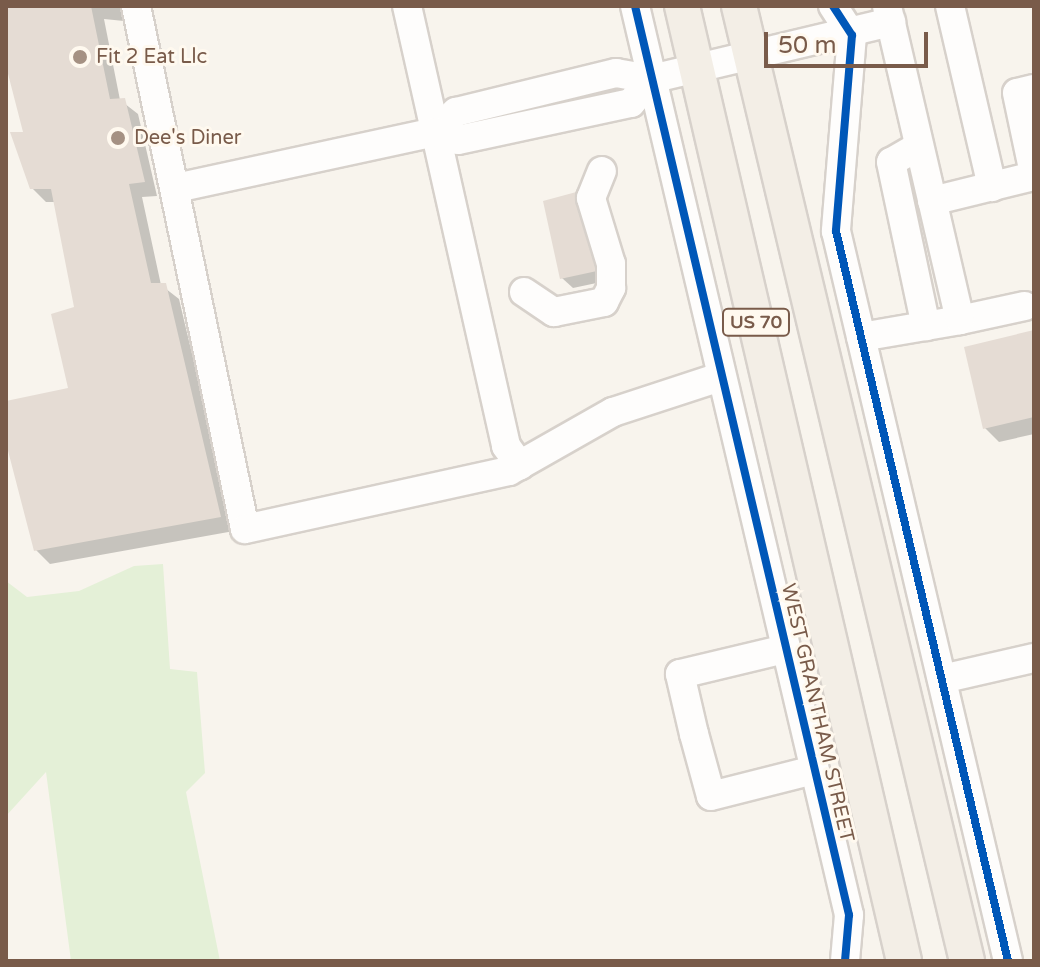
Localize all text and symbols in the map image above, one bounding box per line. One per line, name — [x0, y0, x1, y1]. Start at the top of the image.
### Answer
scale bar — [768, 16, 932, 66]
text: 50 m — [778, 31, 836, 60]
place label: Fit 2 Eat Llc — [96, 45, 207, 69]
marker: Fit 2 Eat Llc — [71, 48, 89, 66]
place label: Dee's Diner — [134, 126, 241, 150]
marker: Dee's Diner — [109, 129, 127, 147]
road number: US 70 — [720, 308, 792, 336]
street label: WEST GRANTHAM STREET — [776, 581, 858, 845]

